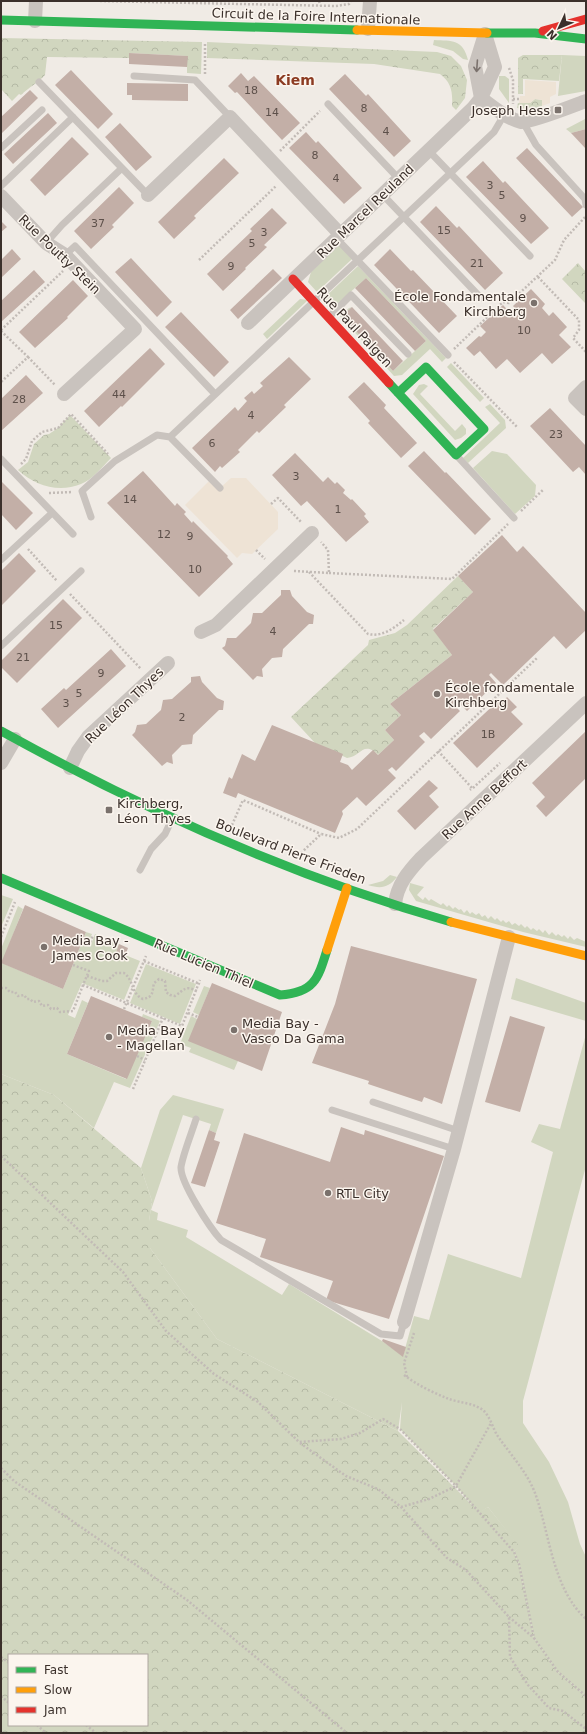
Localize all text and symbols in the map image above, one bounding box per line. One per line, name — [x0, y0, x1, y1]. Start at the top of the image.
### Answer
street label: Circuit de la Foire Internationale — [211, 5, 421, 28]
north arrow — [539, 8, 579, 48]
text: N — [544, 27, 560, 42]
one-way arrow — [473, 59, 480, 72]
district label: Kiem — [275, 72, 315, 88]
house number: 18 — [244, 84, 258, 97]
house number: 8 — [361, 102, 368, 115]
place label: Joseph Hess — [470, 103, 550, 118]
marker: Joseph Hess — [553, 105, 563, 115]
house number: 14 — [265, 106, 279, 119]
house number: 4 — [383, 125, 390, 138]
house number: 8 — [312, 149, 319, 162]
street label: Rue Marcel Reuland — [314, 161, 417, 261]
house number: 4 — [333, 172, 340, 185]
house number: 3 — [487, 179, 494, 192]
house number: 5 — [499, 189, 506, 202]
street label: Rue Poutty Stein — [16, 212, 104, 297]
house number: 9 — [520, 212, 527, 225]
house number: 37 — [91, 217, 105, 230]
house number: 15 — [437, 224, 451, 237]
house number: 3 — [261, 226, 268, 239]
house number: 5 — [249, 237, 256, 250]
house number: 21 — [470, 257, 484, 270]
house number: 9 — [228, 260, 235, 273]
street label: Rue Paul Palgen — [314, 284, 395, 370]
place label: École Fondamentale Kirchberg — [394, 289, 526, 319]
marker: École Fondamentale Kirchberg — [529, 298, 539, 308]
house number: 10 — [517, 324, 531, 337]
house number: 44 — [112, 388, 126, 401]
house number: 28 — [12, 393, 26, 406]
house number: 4 — [248, 409, 255, 422]
house number: 23 — [549, 428, 563, 441]
house number: 6 — [209, 437, 216, 450]
house number: 3 — [293, 470, 300, 483]
house number: 14 — [123, 493, 137, 506]
house number: 1 — [335, 503, 342, 516]
house number: 12 — [157, 528, 171, 541]
house number: 9 — [187, 530, 194, 543]
house number: 10 — [188, 563, 202, 576]
house number: 15 — [49, 619, 63, 632]
house number: 4 — [270, 625, 277, 638]
house number: 21 — [16, 651, 30, 664]
street label: Rue Léon Thyes — [82, 664, 167, 746]
house number: 9 — [98, 667, 105, 680]
place label: École fondamentale Kirchberg — [445, 680, 575, 710]
house number: 5 — [76, 687, 83, 700]
marker: École fondamentale Kirchberg — [432, 689, 442, 699]
house number: 3 — [63, 697, 70, 710]
house number: 2 — [179, 711, 186, 724]
house number: 1B — [481, 728, 495, 741]
street label: Rue Anne Beffort — [439, 756, 530, 843]
place label: Kirchberg, Léon Thyes — [117, 796, 191, 826]
marker: Kirchberg, Léon Thyes — [104, 805, 114, 815]
street label: Boulevard Pierre Frieden — [214, 816, 368, 887]
place label: Media Bay - James Cook — [51, 933, 129, 963]
street label: Rue Lucien Thiel — [152, 936, 256, 991]
marker: Media Bay - James Cook — [39, 942, 49, 952]
place label: Media Bay - Vasco Da Gama — [242, 1016, 345, 1046]
place label: Media Bay - Magellan — [117, 1023, 185, 1053]
marker: Media Bay - Vasco Da Gama — [229, 1025, 239, 1035]
marker: Media Bay - Magellan — [104, 1032, 114, 1042]
place label: RTL City — [336, 1186, 389, 1201]
marker: RTL City — [323, 1188, 333, 1198]
legend — [8, 1654, 148, 1726]
text: Fast — [44, 1663, 68, 1677]
text: Slow — [44, 1683, 72, 1697]
text: Jam — [43, 1703, 67, 1717]

